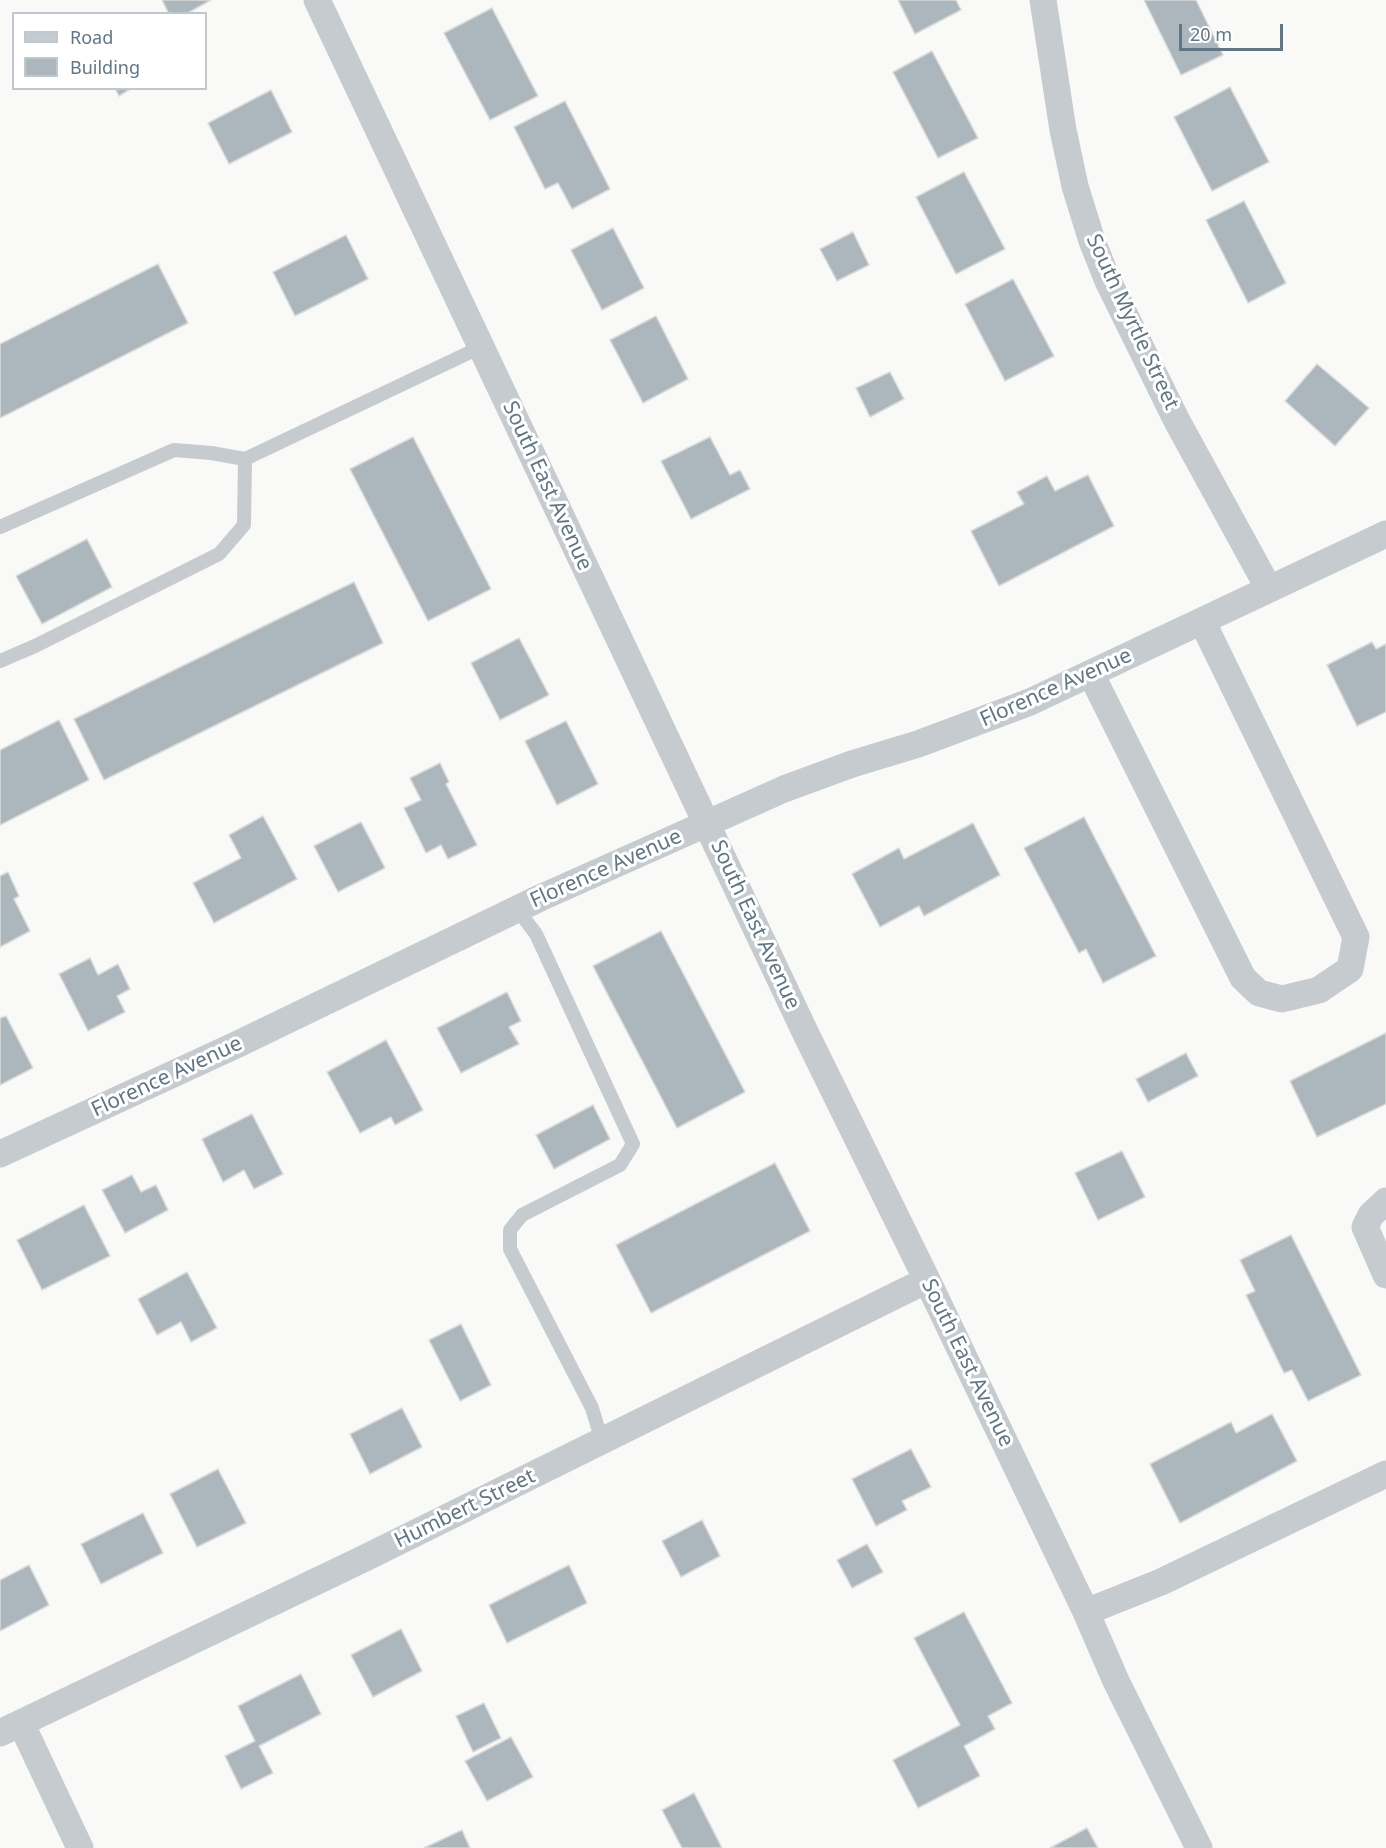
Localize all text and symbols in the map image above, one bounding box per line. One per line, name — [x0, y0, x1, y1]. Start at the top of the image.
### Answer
legend — [12, 12, 207, 90]
scale bar — [1182, 12, 1286, 50]
text: 20 m — [1190, 22, 1232, 46]
text: Road — [70, 25, 113, 49]
text: Building — [70, 55, 140, 79]
street label: South Myrtle Street — [1080, 230, 1184, 414]
street label: South East Avenue — [497, 398, 597, 574]
street label: Florence Avenue — [976, 643, 1136, 733]
street label: Florence Avenue — [526, 824, 686, 914]
street label: South East Avenue — [705, 837, 805, 1013]
street label: Florence Avenue — [88, 1031, 246, 1123]
street label: South East Avenue — [915, 1275, 1019, 1451]
street label: Humbert Street — [391, 1464, 539, 1554]

